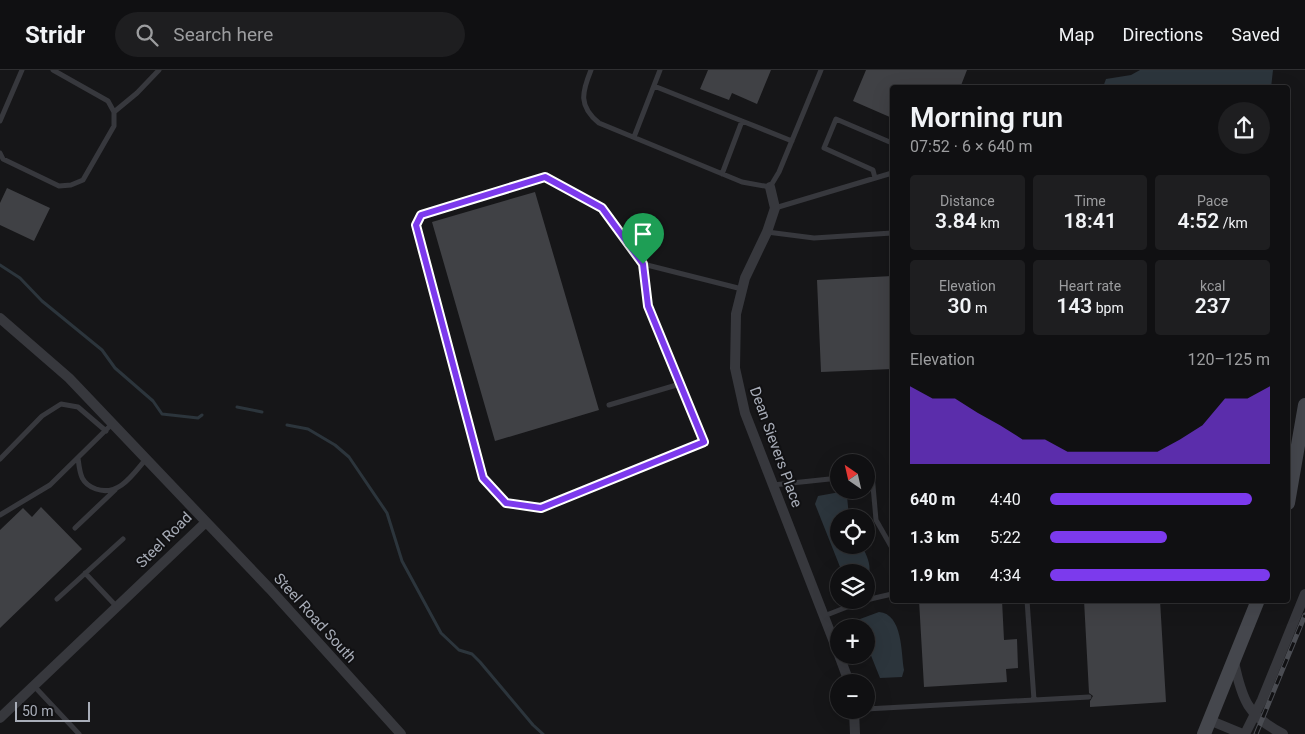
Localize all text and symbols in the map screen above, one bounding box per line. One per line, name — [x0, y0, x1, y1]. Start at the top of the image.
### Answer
search box — [115, 12, 465, 57]
text: Stridr — [25, 21, 85, 49]
icon: search — [133, 21, 161, 49]
text: Search here — [173, 23, 273, 46]
text: Map — [1059, 24, 1094, 45]
text: Directions — [1122, 24, 1203, 45]
text: Saved — [1231, 24, 1280, 45]
text: Morning run — [910, 101, 1063, 134]
button: share — [1218, 102, 1270, 154]
text: 07:52 · 6 × 640 m — [910, 137, 1032, 156]
text: Distance — [940, 193, 995, 209]
text: Time — [1074, 193, 1106, 209]
text: Pace — [1197, 193, 1228, 209]
text: 3.84 — [935, 209, 977, 233]
text: 18:41 — [1063, 209, 1117, 233]
text: 4:52 — [1177, 209, 1219, 233]
pin — [622, 213, 664, 264]
text: km — [977, 215, 1000, 231]
text: /km — [1219, 215, 1248, 231]
icon: arrive — [629, 220, 657, 248]
text: Elevation — [939, 278, 996, 294]
text: Heart rate — [1059, 278, 1121, 294]
text: kcal — [1200, 278, 1225, 294]
text: 30 — [947, 294, 971, 318]
text: 143 — [1056, 294, 1092, 318]
text: 237 — [1195, 294, 1231, 318]
text: m — [971, 300, 987, 316]
text: bpm — [1092, 300, 1124, 316]
text: Elevation — [910, 350, 975, 369]
text: 120–125 m — [1188, 350, 1270, 369]
street label: Dean Sievers Place — [746, 384, 806, 510]
north arrow — [830, 454, 875, 499]
map controls — [830, 454, 875, 719]
text: 640 m — [910, 490, 955, 509]
text: 4:40 — [990, 490, 1021, 509]
street label: Steel Road — [132, 508, 196, 572]
button: locate — [830, 509, 875, 554]
text: 1.3 km — [910, 528, 959, 547]
text: 5:22 — [990, 528, 1021, 547]
button: layers — [830, 564, 875, 609]
text: 1.9 km — [910, 566, 959, 585]
text: 4:34 — [990, 566, 1021, 585]
street label: Steel Road South — [270, 570, 360, 666]
button: + — [830, 619, 875, 664]
button: − — [830, 674, 875, 719]
scale bar — [15, 699, 90, 722]
text: 50 m — [22, 703, 54, 719]

